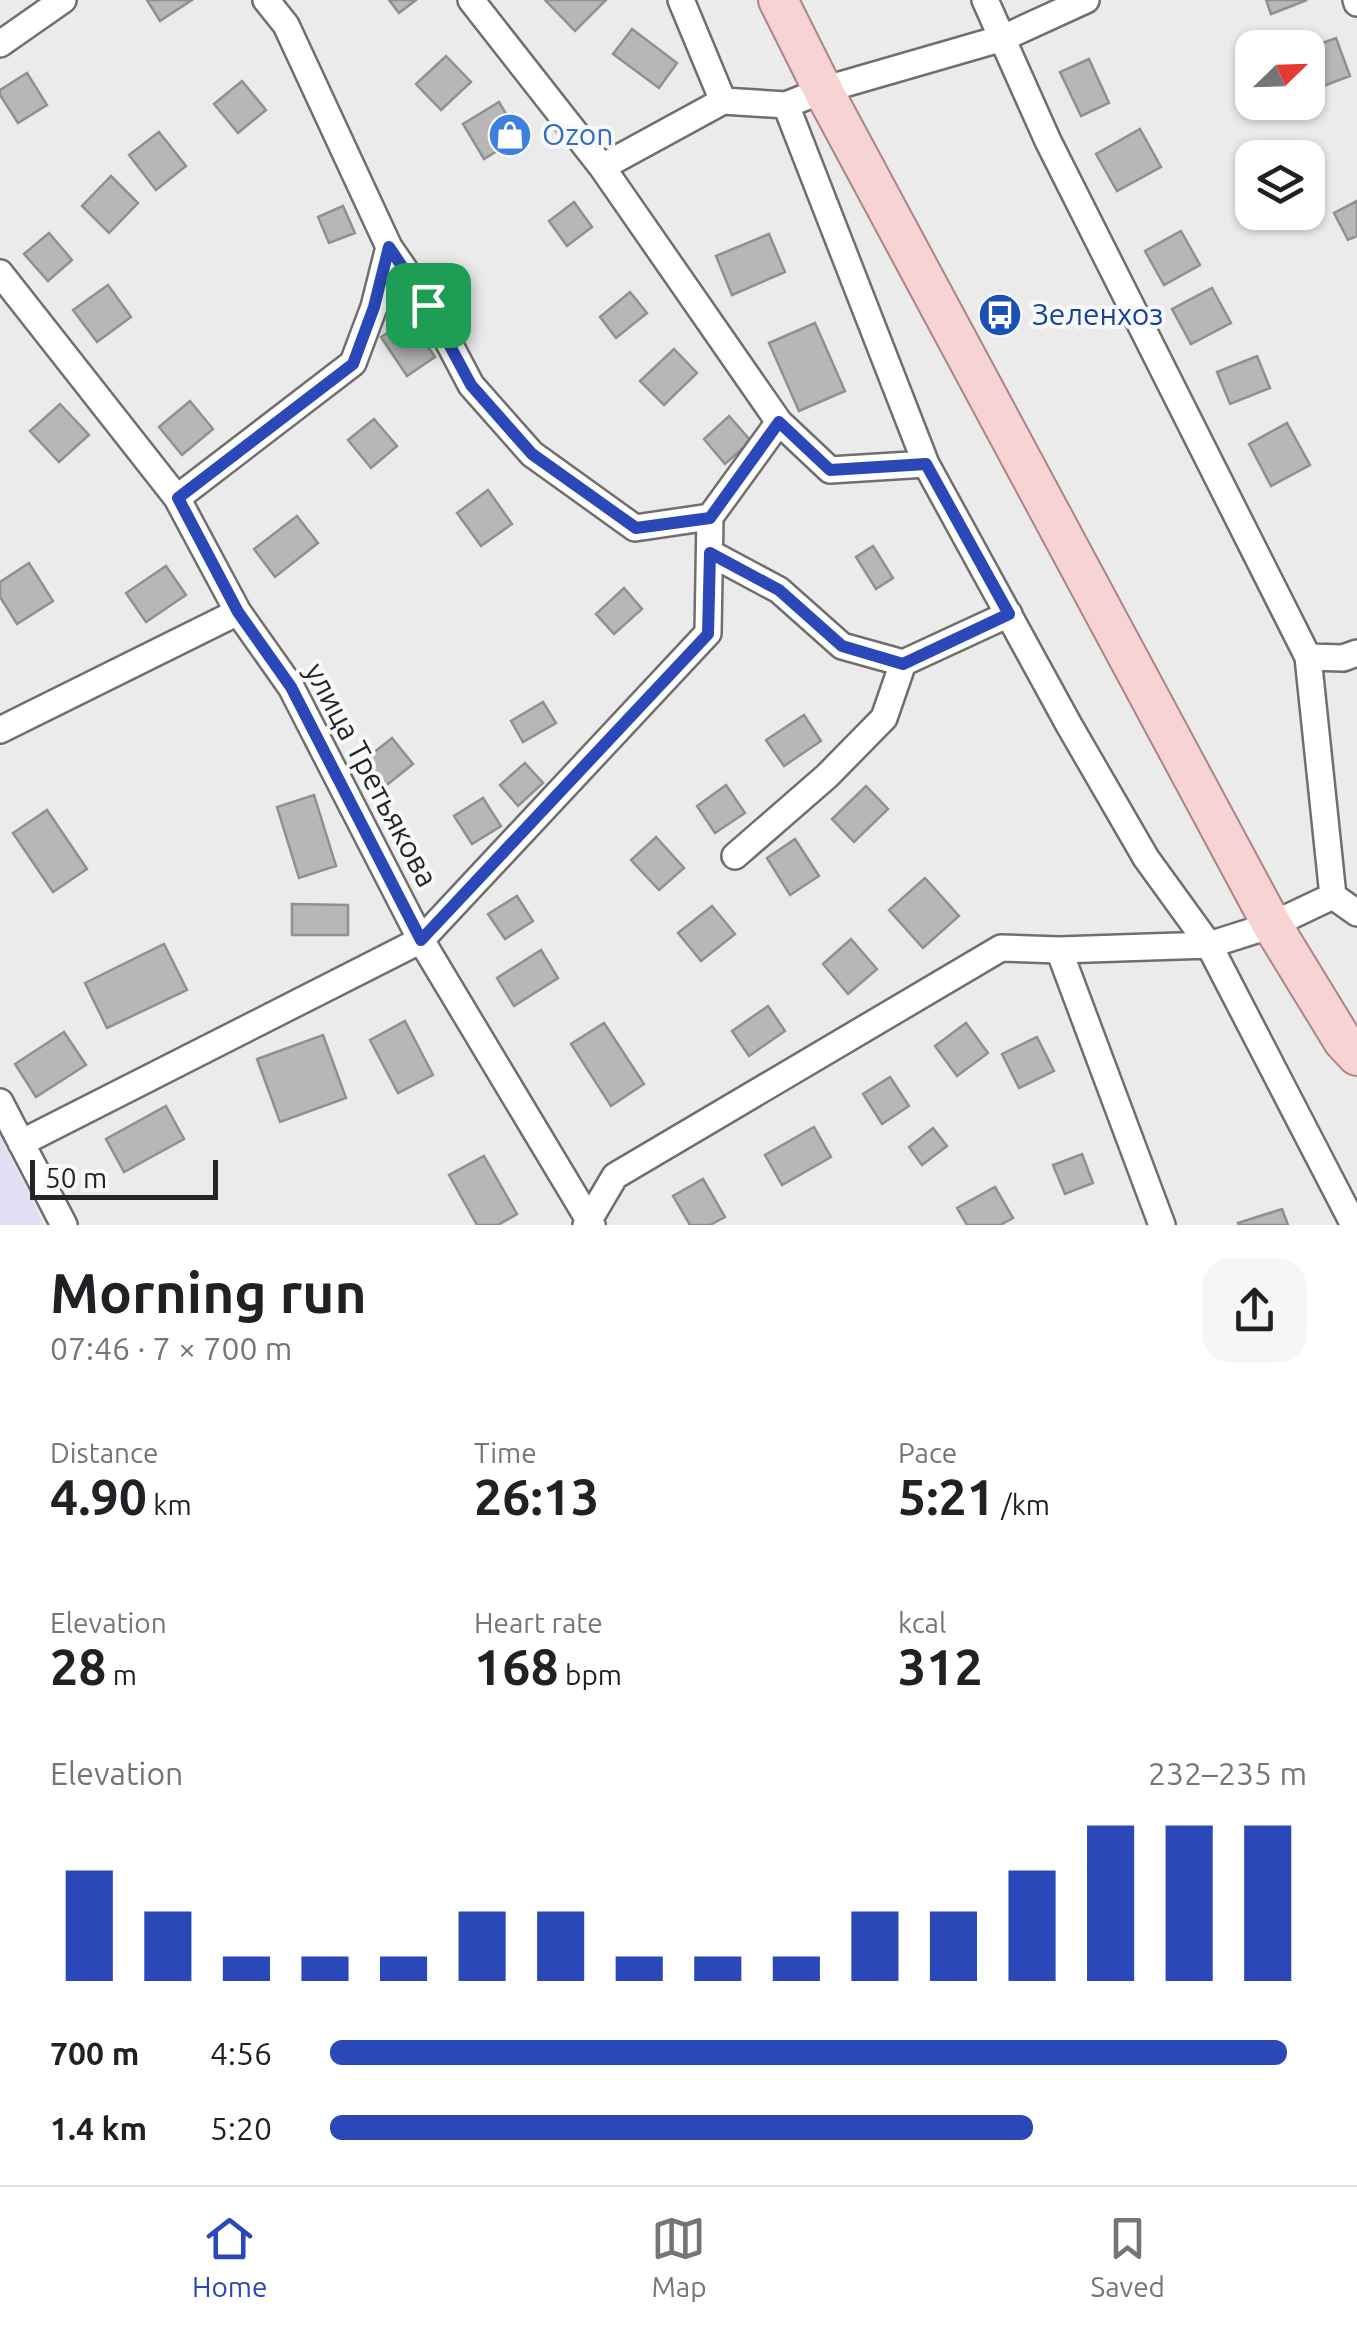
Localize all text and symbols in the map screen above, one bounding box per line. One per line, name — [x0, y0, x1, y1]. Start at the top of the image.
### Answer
north arrow — [1235, 30, 1325, 120]
map controls — [1235, 30, 1325, 230]
shop icon: Ozon — [487, 112, 533, 158]
place label: Ozon — [542, 117, 613, 151]
button: layers — [1235, 140, 1325, 230]
pin — [386, 263, 471, 348]
icon: arrive — [401, 278, 456, 333]
bus stop icon: Зеленхоз — [977, 292, 1023, 338]
place label: Зеленхоз — [1032, 297, 1164, 331]
street label: улица Третьякова — [299, 657, 445, 892]
scale bar — [30, 1155, 218, 1200]
text: 50 m — [45, 1162, 107, 1193]
button: share — [1202, 1258, 1307, 1363]
text: Morning run — [50, 1262, 367, 1323]
text: 07:46 · 7 × 700 m — [50, 1330, 292, 1366]
text: Distance — [50, 1437, 158, 1468]
text: Time — [474, 1437, 537, 1468]
text: Pace — [898, 1437, 957, 1468]
text: 4.90 — [50, 1468, 147, 1524]
text: 26:13 — [474, 1468, 599, 1524]
text: 5:21 — [898, 1468, 995, 1524]
text: km — [147, 1489, 192, 1520]
text: /km — [995, 1489, 1050, 1520]
text: Elevation — [50, 1607, 167, 1638]
text: Heart rate — [474, 1607, 603, 1638]
text: kcal — [898, 1607, 946, 1638]
text: 28 — [50, 1638, 106, 1694]
text: 168 — [474, 1638, 559, 1694]
text: 312 — [898, 1638, 983, 1694]
text: m — [106, 1659, 137, 1690]
text: bpm — [559, 1659, 622, 1690]
text: Elevation — [50, 1755, 183, 1791]
text: 232–235 m — [1148, 1755, 1307, 1791]
text: 700 m — [50, 2035, 139, 2071]
text: 4:56 — [210, 2035, 272, 2071]
text: 1.4 km — [50, 2110, 147, 2146]
text: 5:20 — [210, 2110, 272, 2146]
tab: Home — [192, 2211, 268, 2302]
tab: Map — [651, 2211, 707, 2302]
tab: Saved — [1090, 2211, 1165, 2302]

